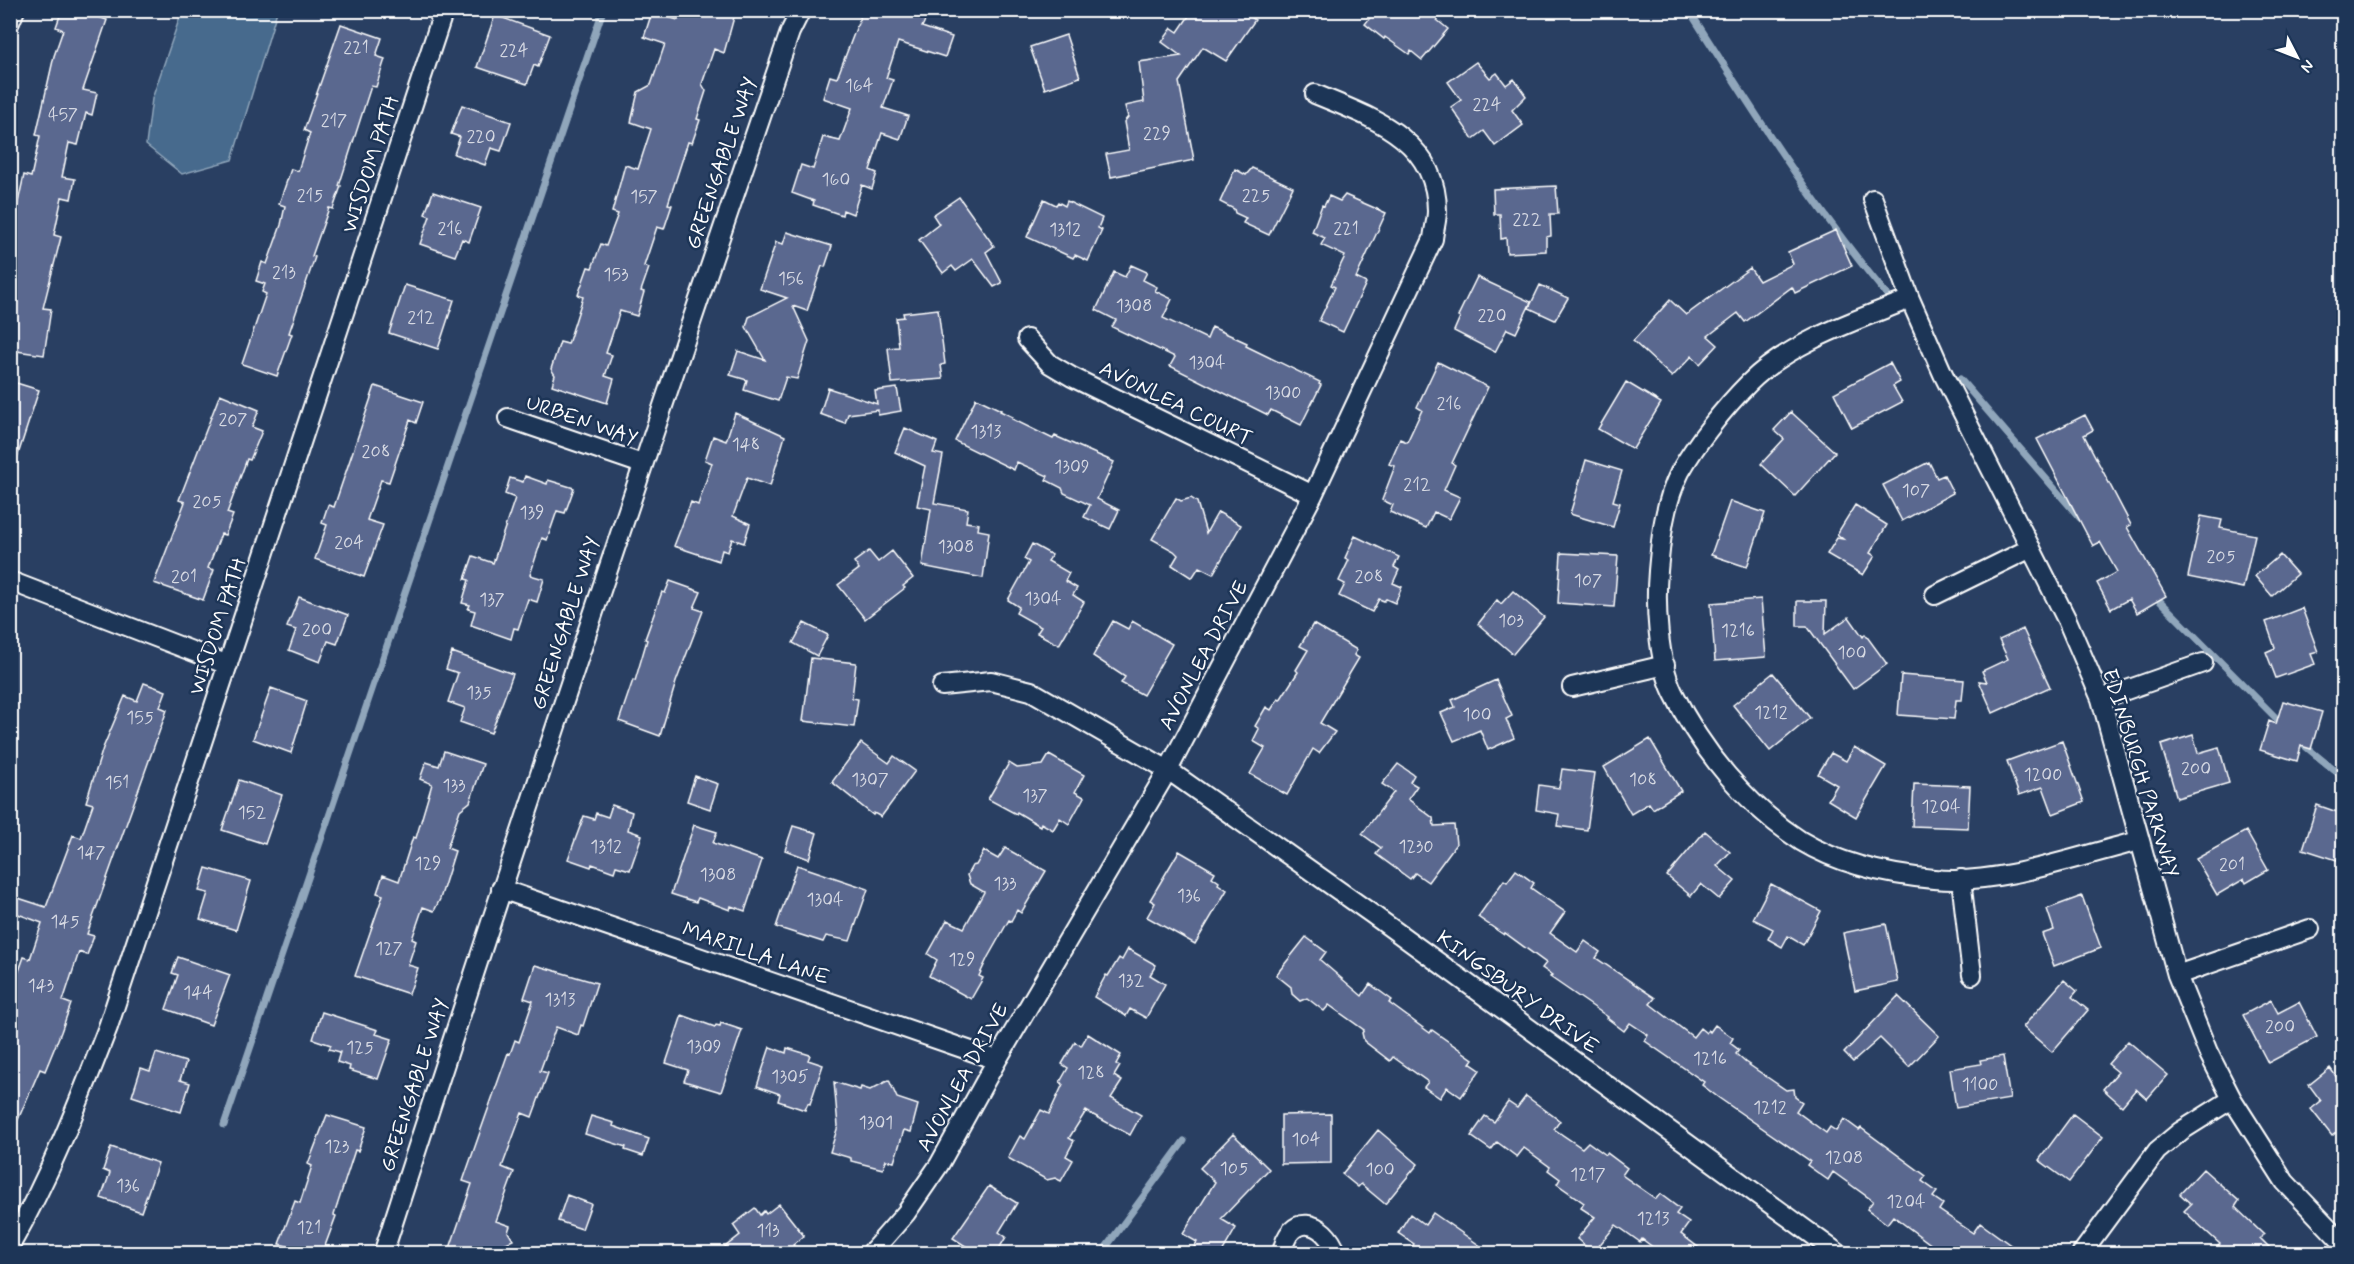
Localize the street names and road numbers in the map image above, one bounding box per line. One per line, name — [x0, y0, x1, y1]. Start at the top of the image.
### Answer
street label: GREENGABLE WAY — [679, 73, 765, 253]
street label: WISDOM PATH — [336, 92, 406, 237]
street label: AVONLEA COURT — [1094, 355, 1257, 453]
street label: URBEN WAY — [522, 389, 642, 453]
street label: GREENGABLE WAY — [525, 533, 607, 713]
street label: WISDOM PATH — [183, 554, 253, 699]
street label: AVONLEA DRIVE — [1153, 576, 1255, 735]
street label: EDINBURGH PARKWAY — [2095, 665, 2185, 882]
street label: MARILLA LANE — [678, 916, 833, 992]
street label: KINGSBURY DRIVE — [1431, 924, 1604, 1061]
street label: GREENGABLE WAY — [374, 995, 456, 1175]
street label: AVONLEA DRIVE — [910, 998, 1015, 1157]

